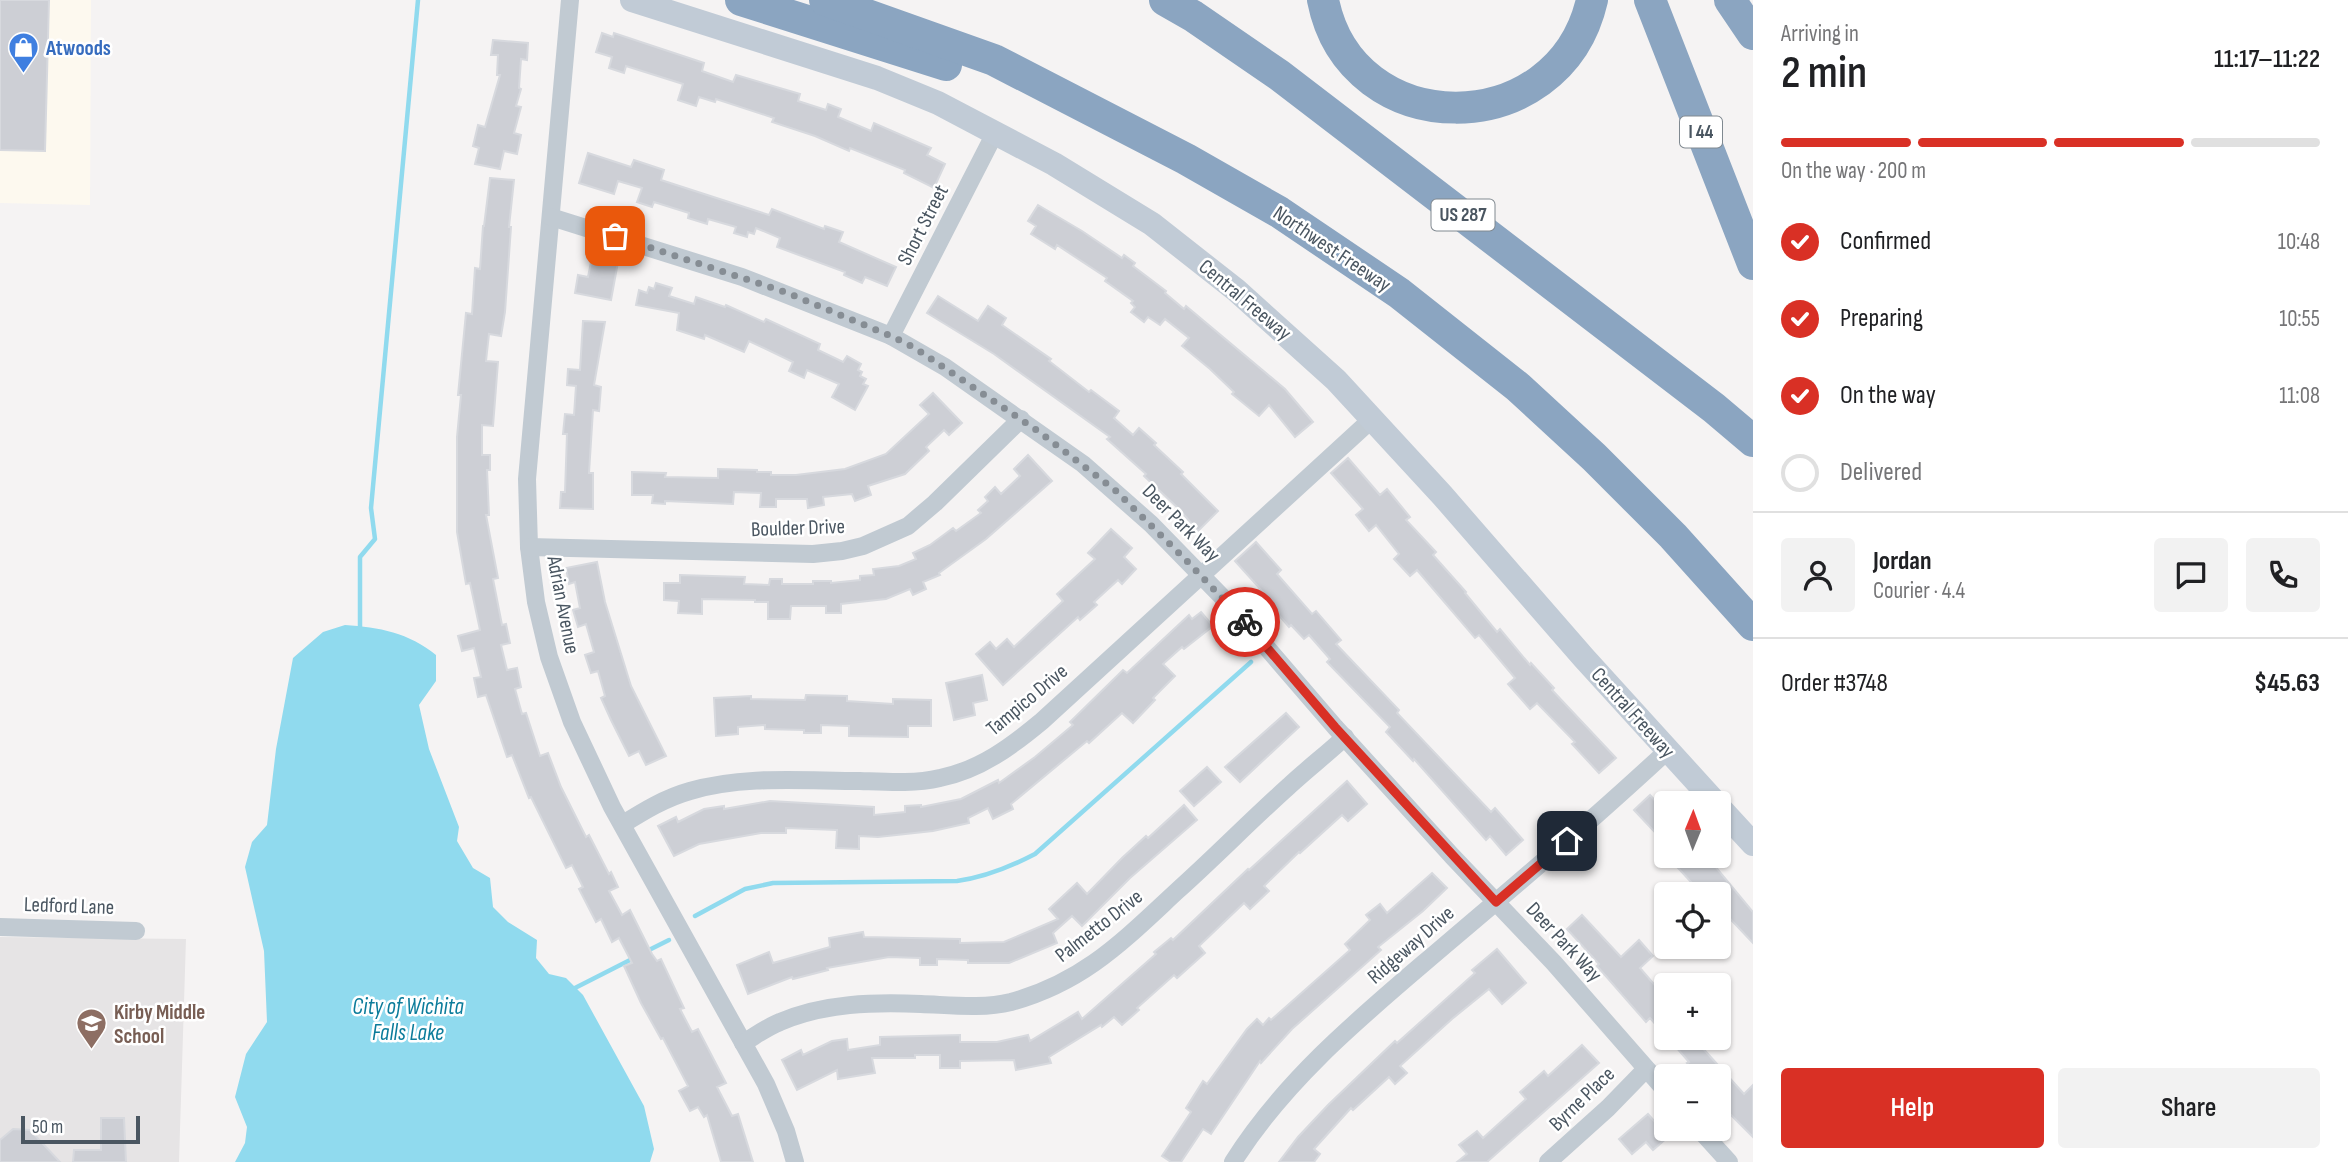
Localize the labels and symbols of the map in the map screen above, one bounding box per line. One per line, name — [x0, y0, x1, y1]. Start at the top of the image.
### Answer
shop icon: Atwoods — [6, 31, 40, 75]
place label: Atwoods — [45, 36, 111, 61]
road number: I 44 — [1680, 116, 1722, 148]
street label: Short Street — [892, 181, 954, 269]
street label: Northwest Freeway — [1268, 200, 1396, 298]
road number: US 287 — [1432, 200, 1494, 230]
pin — [585, 206, 645, 266]
street label: Central Freeway — [1194, 254, 1296, 346]
street label: Deer Park Way — [1137, 479, 1225, 567]
street label: Boulder Drive — [751, 514, 845, 542]
street label: Adrian Avenue — [541, 553, 585, 656]
courier — [1210, 587, 1280, 657]
street label: Tampico Drive — [981, 659, 1073, 741]
street label: Central Freeway — [1586, 663, 1680, 763]
north arrow — [1654, 791, 1731, 868]
pin — [1537, 811, 1597, 871]
street label: Palmetto Drive — [1050, 884, 1148, 968]
street label: Ledford Lane — [24, 892, 114, 920]
street label: Deer Park Way — [1521, 897, 1607, 987]
street label: Ridgeway Drive — [1363, 901, 1459, 989]
water label: City of Wichita Falls Lake — [352, 993, 464, 1047]
place label: Kirby Middle School — [114, 1000, 205, 1049]
school or university icon: Kirby Middle School — [74, 1007, 108, 1051]
street label: Byrne Place — [1544, 1062, 1620, 1136]
scale bar — [21, 1113, 140, 1145]

